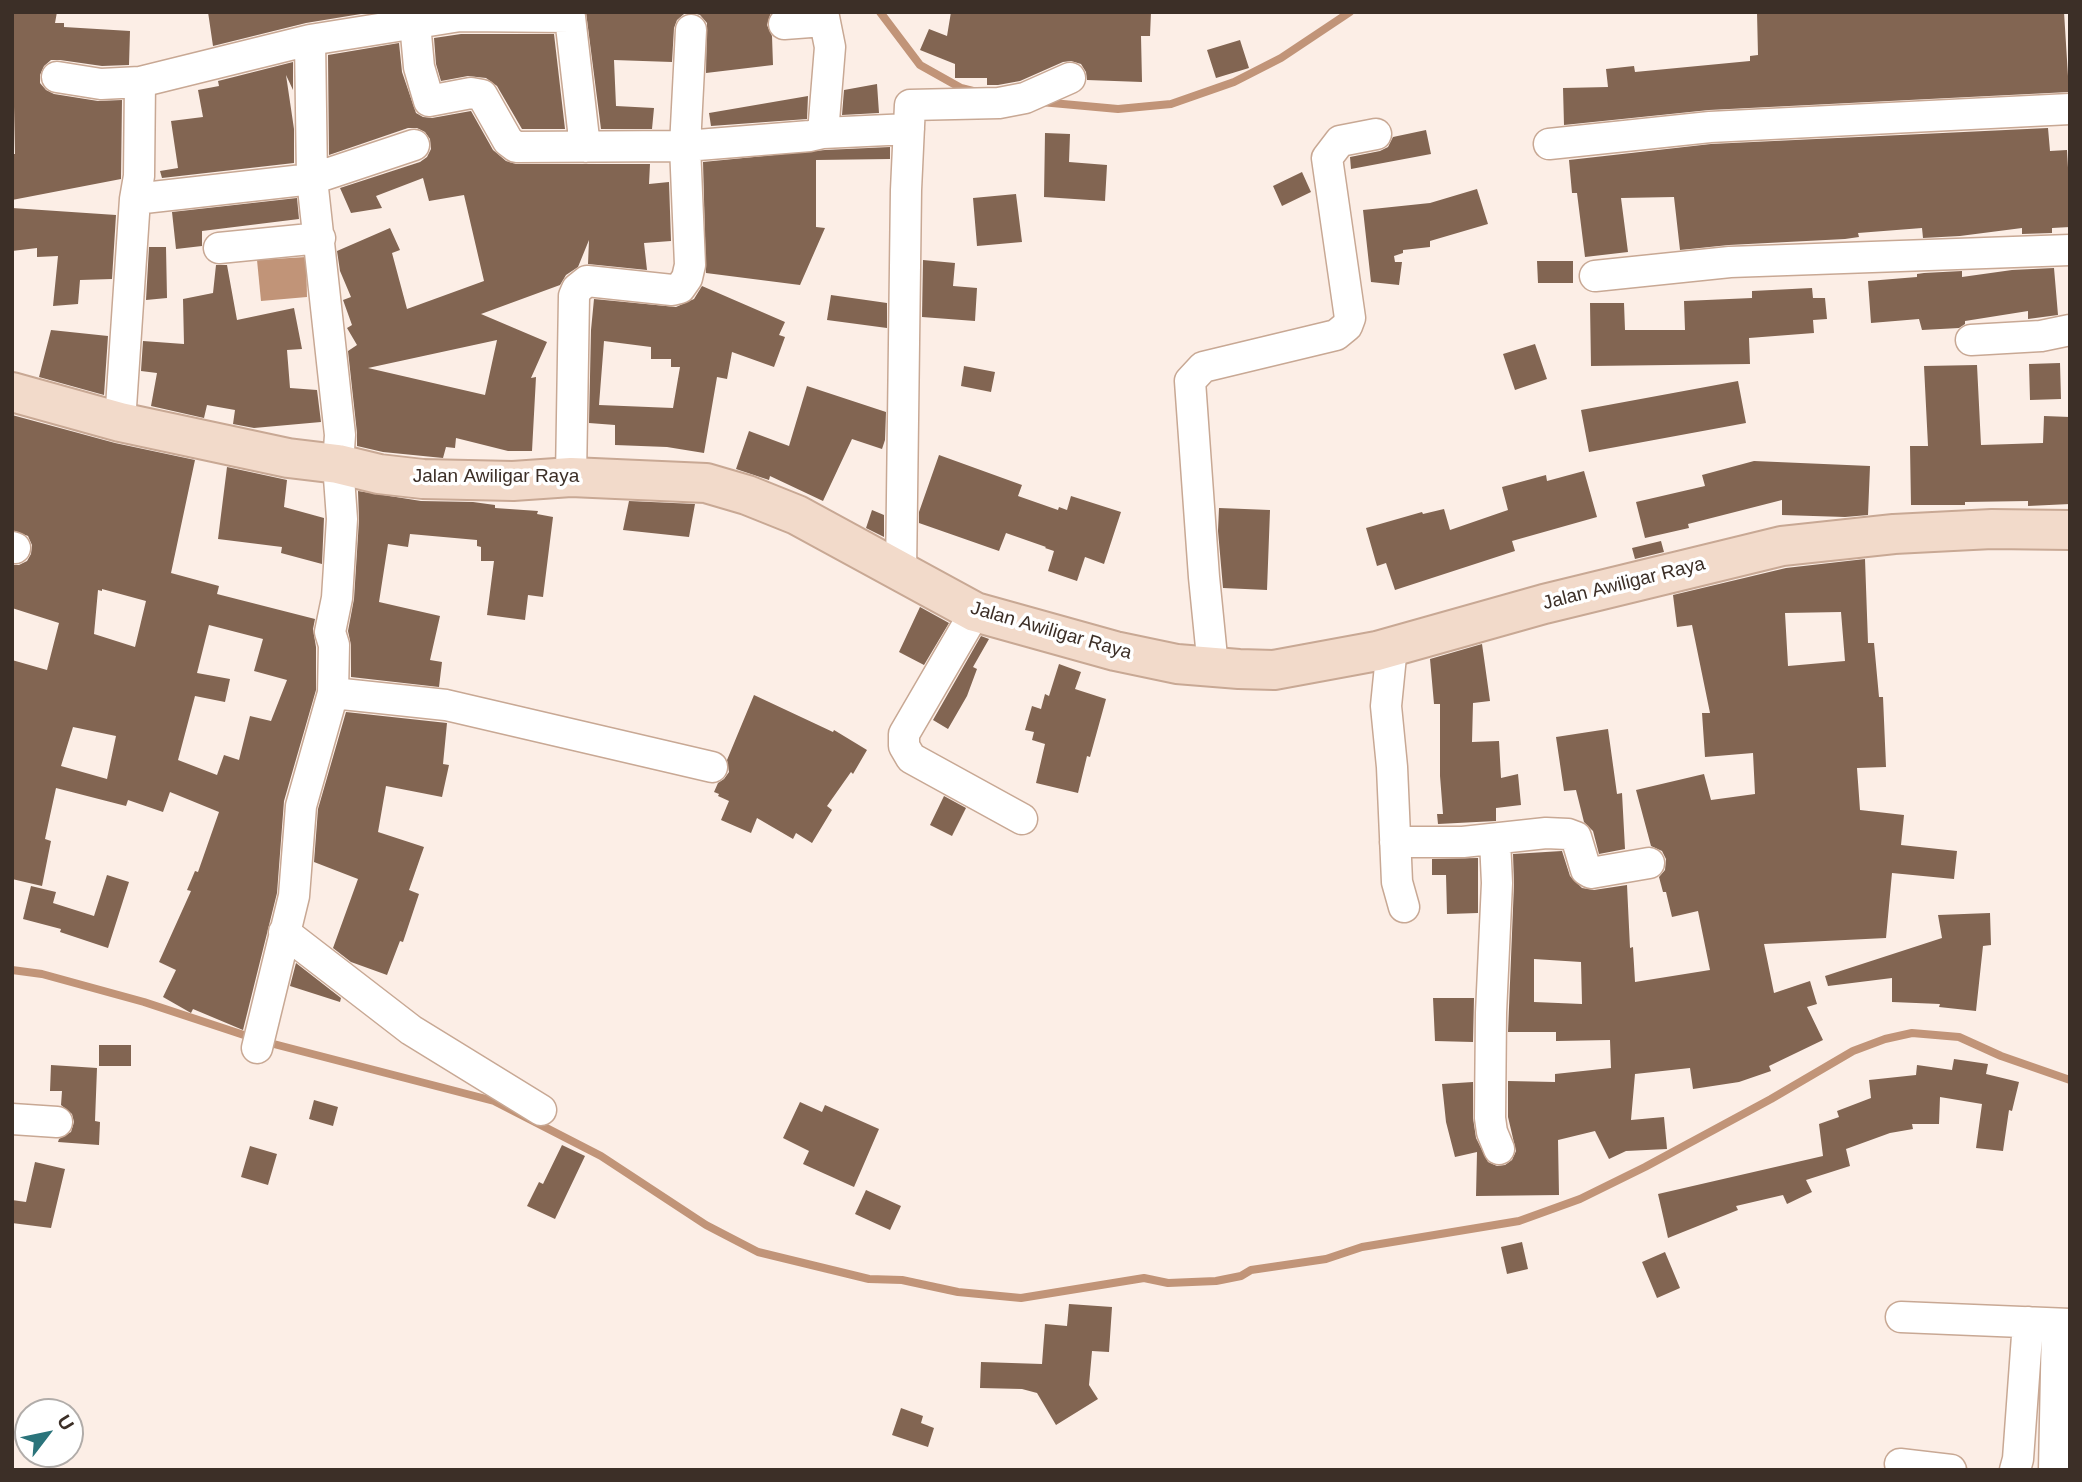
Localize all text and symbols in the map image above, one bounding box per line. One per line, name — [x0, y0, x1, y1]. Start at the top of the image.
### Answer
street label: Jalan Awiligar Raya — [413, 466, 579, 488]
street label: Jalan Awiligar Raya — [1540, 553, 1708, 615]
street label: Jalan Awiligar Raya — [968, 597, 1134, 665]
north arrow — [14, 1398, 84, 1468]
text: U — [53, 1411, 78, 1434]

